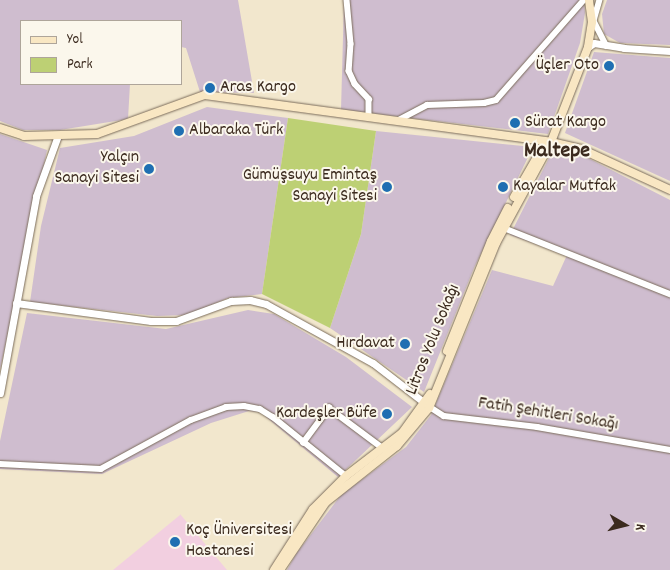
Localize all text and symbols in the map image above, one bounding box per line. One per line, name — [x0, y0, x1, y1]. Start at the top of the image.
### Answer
legend — [20, 20, 182, 85]
text: Yol — [67, 29, 83, 51]
text: Park — [67, 54, 93, 76]
place label: Üçler Oto — [536, 55, 599, 77]
marker: Üçler Oto — [603, 60, 615, 72]
place label: Aras Kargo — [220, 77, 296, 99]
marker: Aras Kargo — [204, 82, 216, 94]
place label: Sürat Kargo — [525, 112, 606, 134]
marker: Sürat Kargo — [509, 117, 521, 129]
place label: Albaraka Türk — [189, 120, 283, 142]
marker: Albaraka Türk — [173, 125, 185, 137]
district label: Maltepe — [524, 139, 590, 165]
place label: Yalçın Sanayi Sitesi — [54, 148, 139, 190]
marker: Yalçın Sanayi Sitesi — [143, 163, 155, 175]
place label: Gümüşsuyu Emintaş Sanayi Sitesi — [243, 166, 377, 208]
place label: Kayalar Mutfak — [513, 176, 616, 198]
marker: Gümüşsuyu Emintaş Sanayi Sitesi — [381, 181, 393, 193]
marker: Kayalar Mutfak — [497, 181, 509, 193]
street label: Litros Yolu Sokağı — [402, 282, 466, 398]
place label: Hırdavat — [336, 333, 395, 355]
marker: Hırdavat — [399, 338, 411, 350]
street label: Fatih Şehitleri Sokağı — [476, 393, 620, 437]
place label: Kardeşler Büfe — [276, 403, 377, 425]
marker: Kardeşler Büfe — [381, 408, 393, 420]
north arrow — [600, 500, 650, 550]
place label: Koç Üniversitesi Hastanesi — [186, 521, 292, 564]
text: K — [630, 522, 650, 532]
marker: Koç Üniversitesi Hastanesi — [168, 535, 182, 549]

